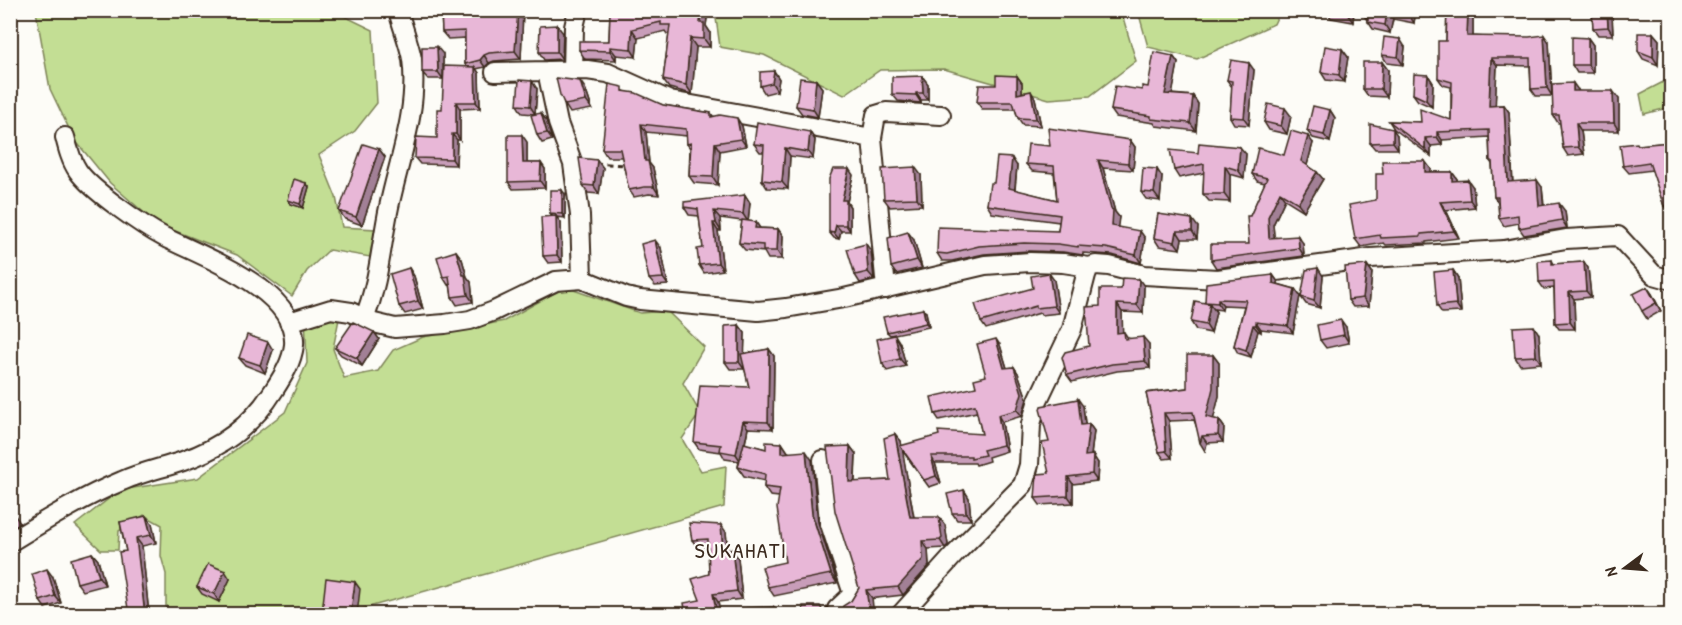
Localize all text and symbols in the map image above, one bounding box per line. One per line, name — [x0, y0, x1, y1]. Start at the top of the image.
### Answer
district label: SUKAHATI — [695, 535, 787, 565]
north arrow — [1595, 538, 1655, 598]
text: N — [1599, 565, 1622, 579]

